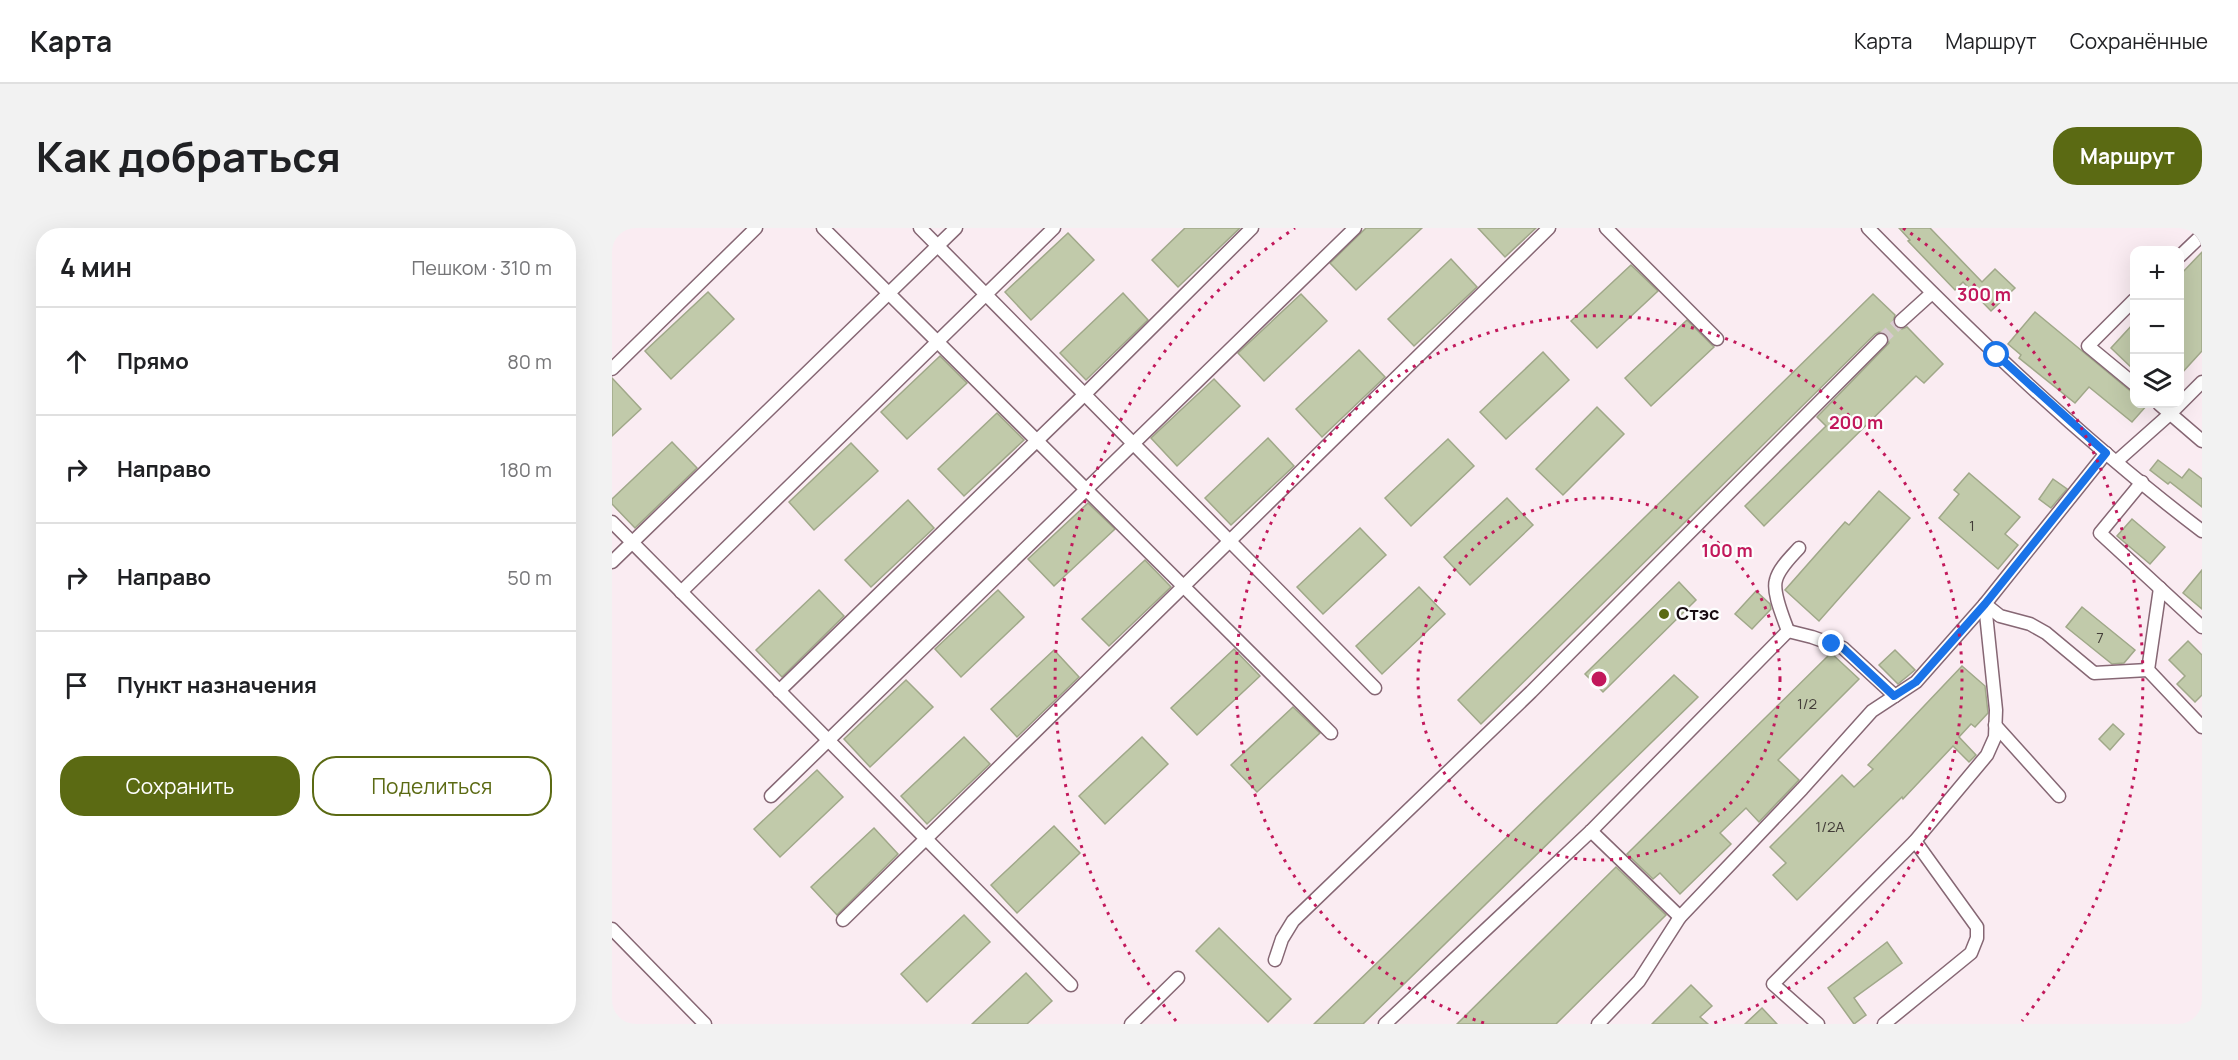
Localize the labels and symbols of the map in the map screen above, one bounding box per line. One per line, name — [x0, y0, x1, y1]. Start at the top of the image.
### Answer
text: 300 m — [1957, 282, 2011, 306]
route start — [1983, 341, 2009, 367]
text: 200 m — [1829, 410, 1883, 434]
house number: 1 — [1969, 515, 1975, 536]
text: 100 m — [1701, 538, 1753, 562]
place label: Стэс — [1676, 601, 1719, 625]
marker: Стэс — [1657, 607, 1671, 621]
house number: 7 — [2096, 627, 2104, 648]
route end — [1818, 630, 1844, 656]
centre of rings — [1589, 669, 1609, 689]
house number: 1/2 — [1797, 693, 1817, 714]
house number: 1/2А — [1815, 816, 1845, 837]

